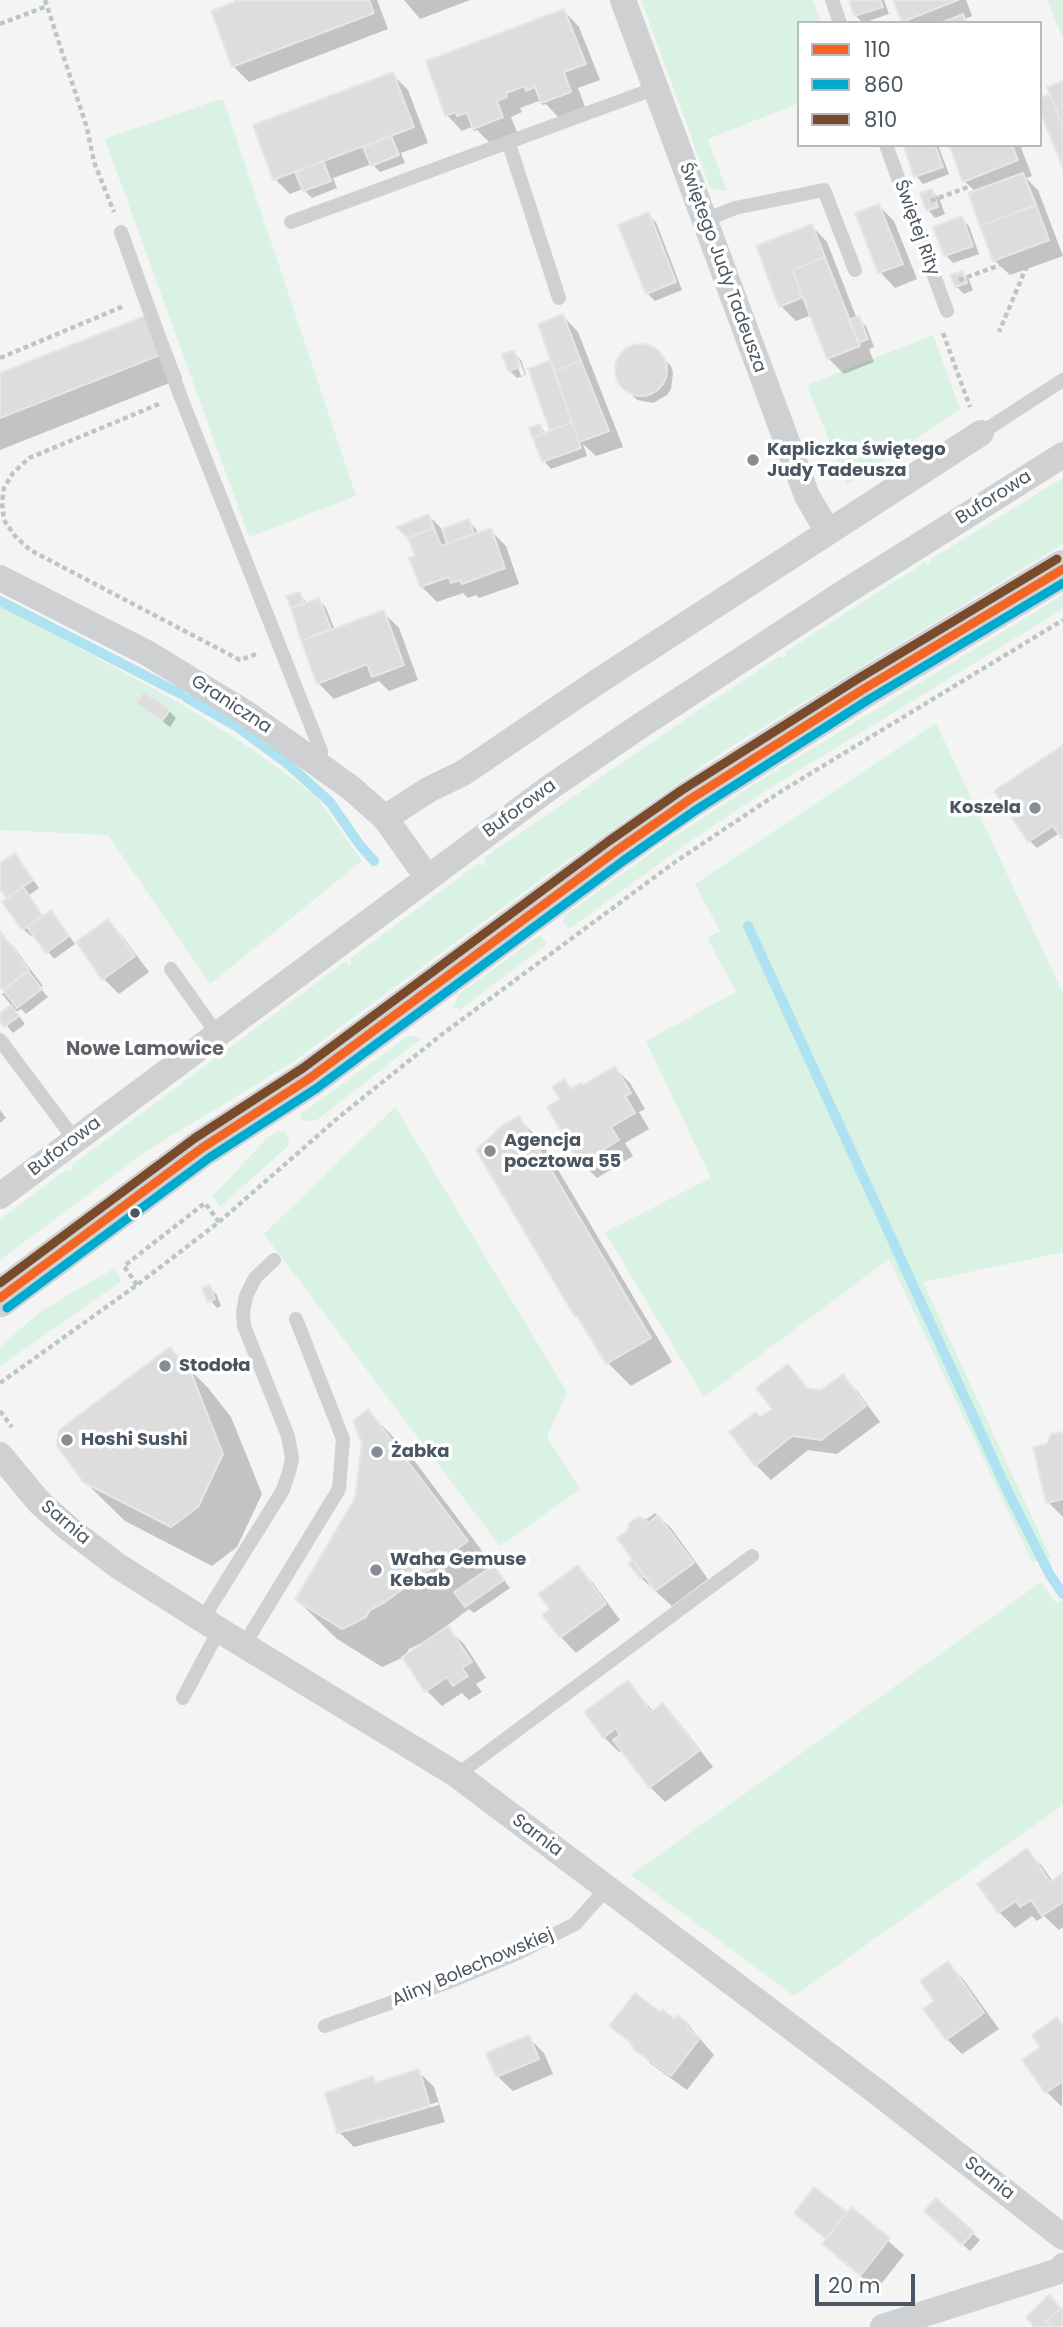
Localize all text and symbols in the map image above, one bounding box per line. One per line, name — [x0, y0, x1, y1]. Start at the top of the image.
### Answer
legend — [797, 21, 1042, 147]
text: 110 — [864, 35, 891, 64]
text: 860 — [864, 70, 904, 99]
text: 810 — [864, 105, 897, 134]
street label: Świętego Judy Tadeusza — [674, 160, 770, 376]
street label: Świętej Rity — [889, 177, 943, 279]
place label: Kapliczka świętego Judy Tadeusza — [767, 439, 946, 482]
marker: Kapliczka świętego Judy Tadeusza — [745, 452, 761, 468]
street label: Buforowa — [952, 466, 1036, 530]
street label: Graniczna — [187, 671, 275, 739]
street label: Buforowa — [479, 775, 561, 843]
place label: Koszela — [949, 797, 1021, 819]
marker: Koszela — [1027, 800, 1043, 816]
district label: Nowe Lamowice — [66, 1039, 224, 1061]
street label: Buforowa — [24, 1113, 106, 1181]
place label: Agencja pocztowa 55 — [504, 1130, 621, 1172]
marker: Agencja pocztowa 55 — [482, 1143, 498, 1159]
unlabelled marker — [128, 1206, 142, 1220]
place label: Stodoła — [179, 1355, 251, 1377]
marker: Stodoła — [157, 1358, 173, 1374]
place label: Hoshi Sushi — [81, 1429, 188, 1451]
marker: Hoshi Sushi — [59, 1432, 75, 1448]
place label: Żabka — [391, 1441, 450, 1463]
marker: Żabka — [369, 1444, 385, 1460]
street label: Sarnia — [36, 1496, 94, 1550]
place label: Waha Gemuse Kebab — [390, 1549, 526, 1592]
marker: Waha Gemuse Kebab — [368, 1562, 384, 1578]
street label: Sarnia — [508, 1810, 566, 1862]
street label: Aliny Bolechowskiej — [389, 1924, 557, 2012]
street label: Sarnia — [960, 2153, 1018, 2205]
scale bar — [818, 2260, 918, 2304]
text: 20 m — [828, 2271, 881, 2300]

